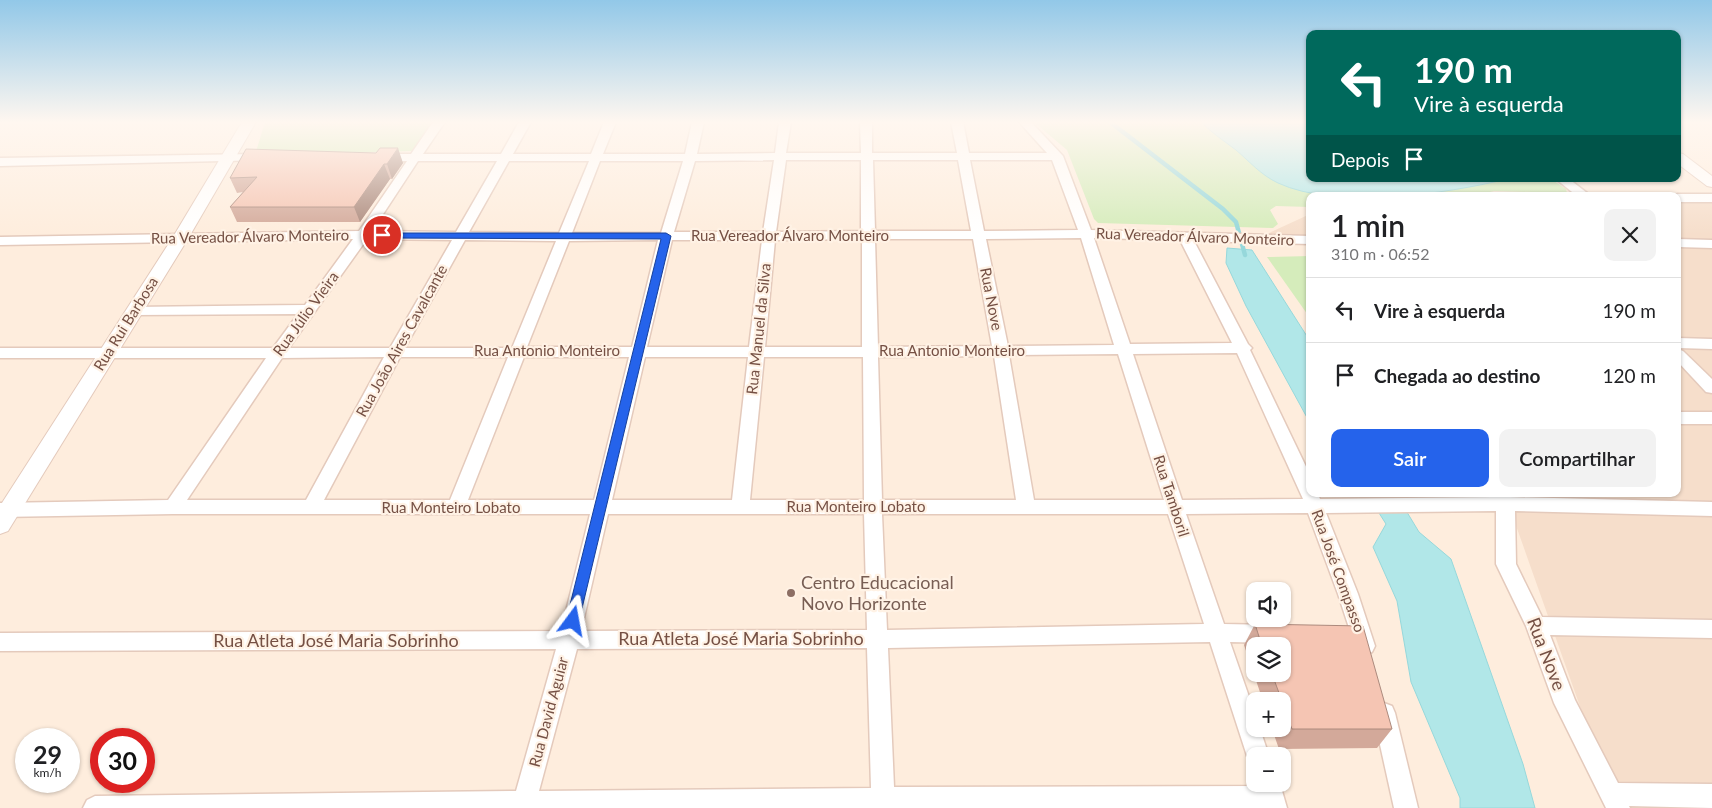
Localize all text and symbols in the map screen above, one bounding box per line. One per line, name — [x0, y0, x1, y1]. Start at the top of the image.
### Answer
text: 190 m — [1414, 48, 1513, 90]
icon: left — [1331, 50, 1396, 115]
text: Vire à esquerda — [1414, 90, 1564, 117]
icon: arrive — [1400, 145, 1428, 173]
text: Depois — [1331, 148, 1390, 171]
text: 1 min — [1331, 207, 1405, 243]
button: close — [1604, 209, 1656, 261]
pin — [361, 214, 403, 256]
icon: arrive — [368, 221, 396, 249]
street label: Rua Vereador Álvaro Monteiro — [1096, 224, 1294, 248]
street label: Rua Vereador Álvaro Monteiro — [151, 225, 349, 247]
street label: Rua Vereador Álvaro Monteiro — [691, 226, 889, 244]
text: 310 m · 06:52 — [1331, 244, 1430, 263]
street label: Rua João Aires Cavalcante — [352, 261, 451, 420]
street label: Rua Manuel da Silva — [742, 262, 774, 395]
street label: Rua Nove — [977, 266, 1007, 332]
street label: Rua Júlio Vieira — [269, 268, 342, 359]
street label: Rua Rui Barbosa — [89, 273, 161, 374]
icon: left — [1331, 296, 1359, 324]
text: Vire à esquerda — [1374, 299, 1505, 322]
text: 190 m — [1602, 299, 1656, 322]
street label: Rua Antonio Monteiro — [474, 341, 620, 359]
street label: Rua Antonio Monteiro — [879, 341, 1025, 359]
icon: arrive — [1331, 361, 1359, 389]
text: Chegada ao destino — [1374, 364, 1540, 387]
text: 120 m — [1602, 364, 1656, 387]
button: Sair — [1331, 429, 1489, 487]
button: Compartilhar — [1499, 429, 1656, 487]
street label: Rua Tamboril — [1150, 453, 1194, 539]
street label: Rua Monteiro Lobato — [787, 497, 925, 515]
street label: Rua Monteiro Lobato — [382, 498, 520, 516]
street label: Rua José Compasso — [1308, 507, 1369, 634]
place label: Centro Educacional Novo Horizonte — [801, 571, 954, 614]
map controls — [1246, 582, 1291, 792]
button: sound — [1246, 582, 1291, 627]
marker: Centro Educacional Novo Horizonte — [785, 587, 797, 599]
position arrow — [546, 594, 598, 646]
street label: Rua Nove — [1523, 614, 1571, 693]
street label: Rua Atleta José Maria Sobrinho — [618, 627, 864, 649]
street label: Rua Atleta José Maria Sobrinho — [213, 629, 459, 651]
button: layers — [1246, 637, 1291, 682]
street label: Rua David Aguiar — [525, 654, 572, 769]
button: + — [1246, 692, 1291, 737]
speed limit sign: 30 — [90, 728, 155, 793]
text: 29 — [33, 739, 62, 769]
button: − — [1246, 747, 1291, 792]
text: km/h — [33, 765, 62, 780]

